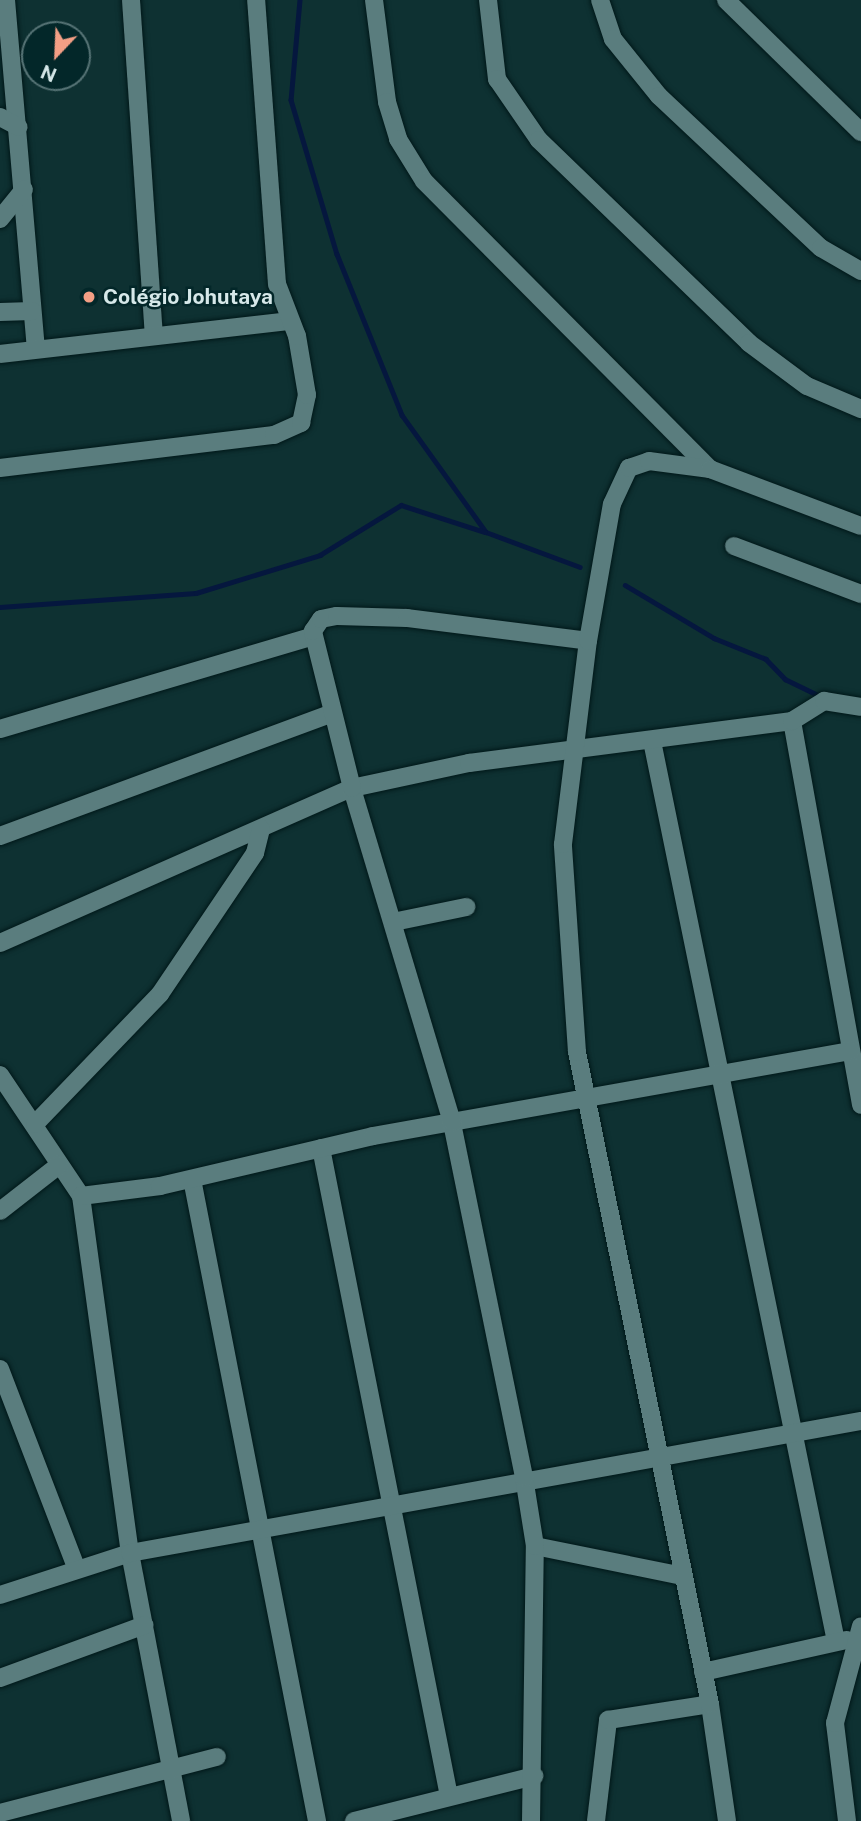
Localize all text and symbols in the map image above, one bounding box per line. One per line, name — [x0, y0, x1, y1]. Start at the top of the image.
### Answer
north arrow — [21, 21, 91, 91]
text: N — [37, 60, 60, 87]
place label: Colégio Johutaya — [103, 284, 273, 310]
marker: Colégio Johutaya — [81, 289, 97, 305]

